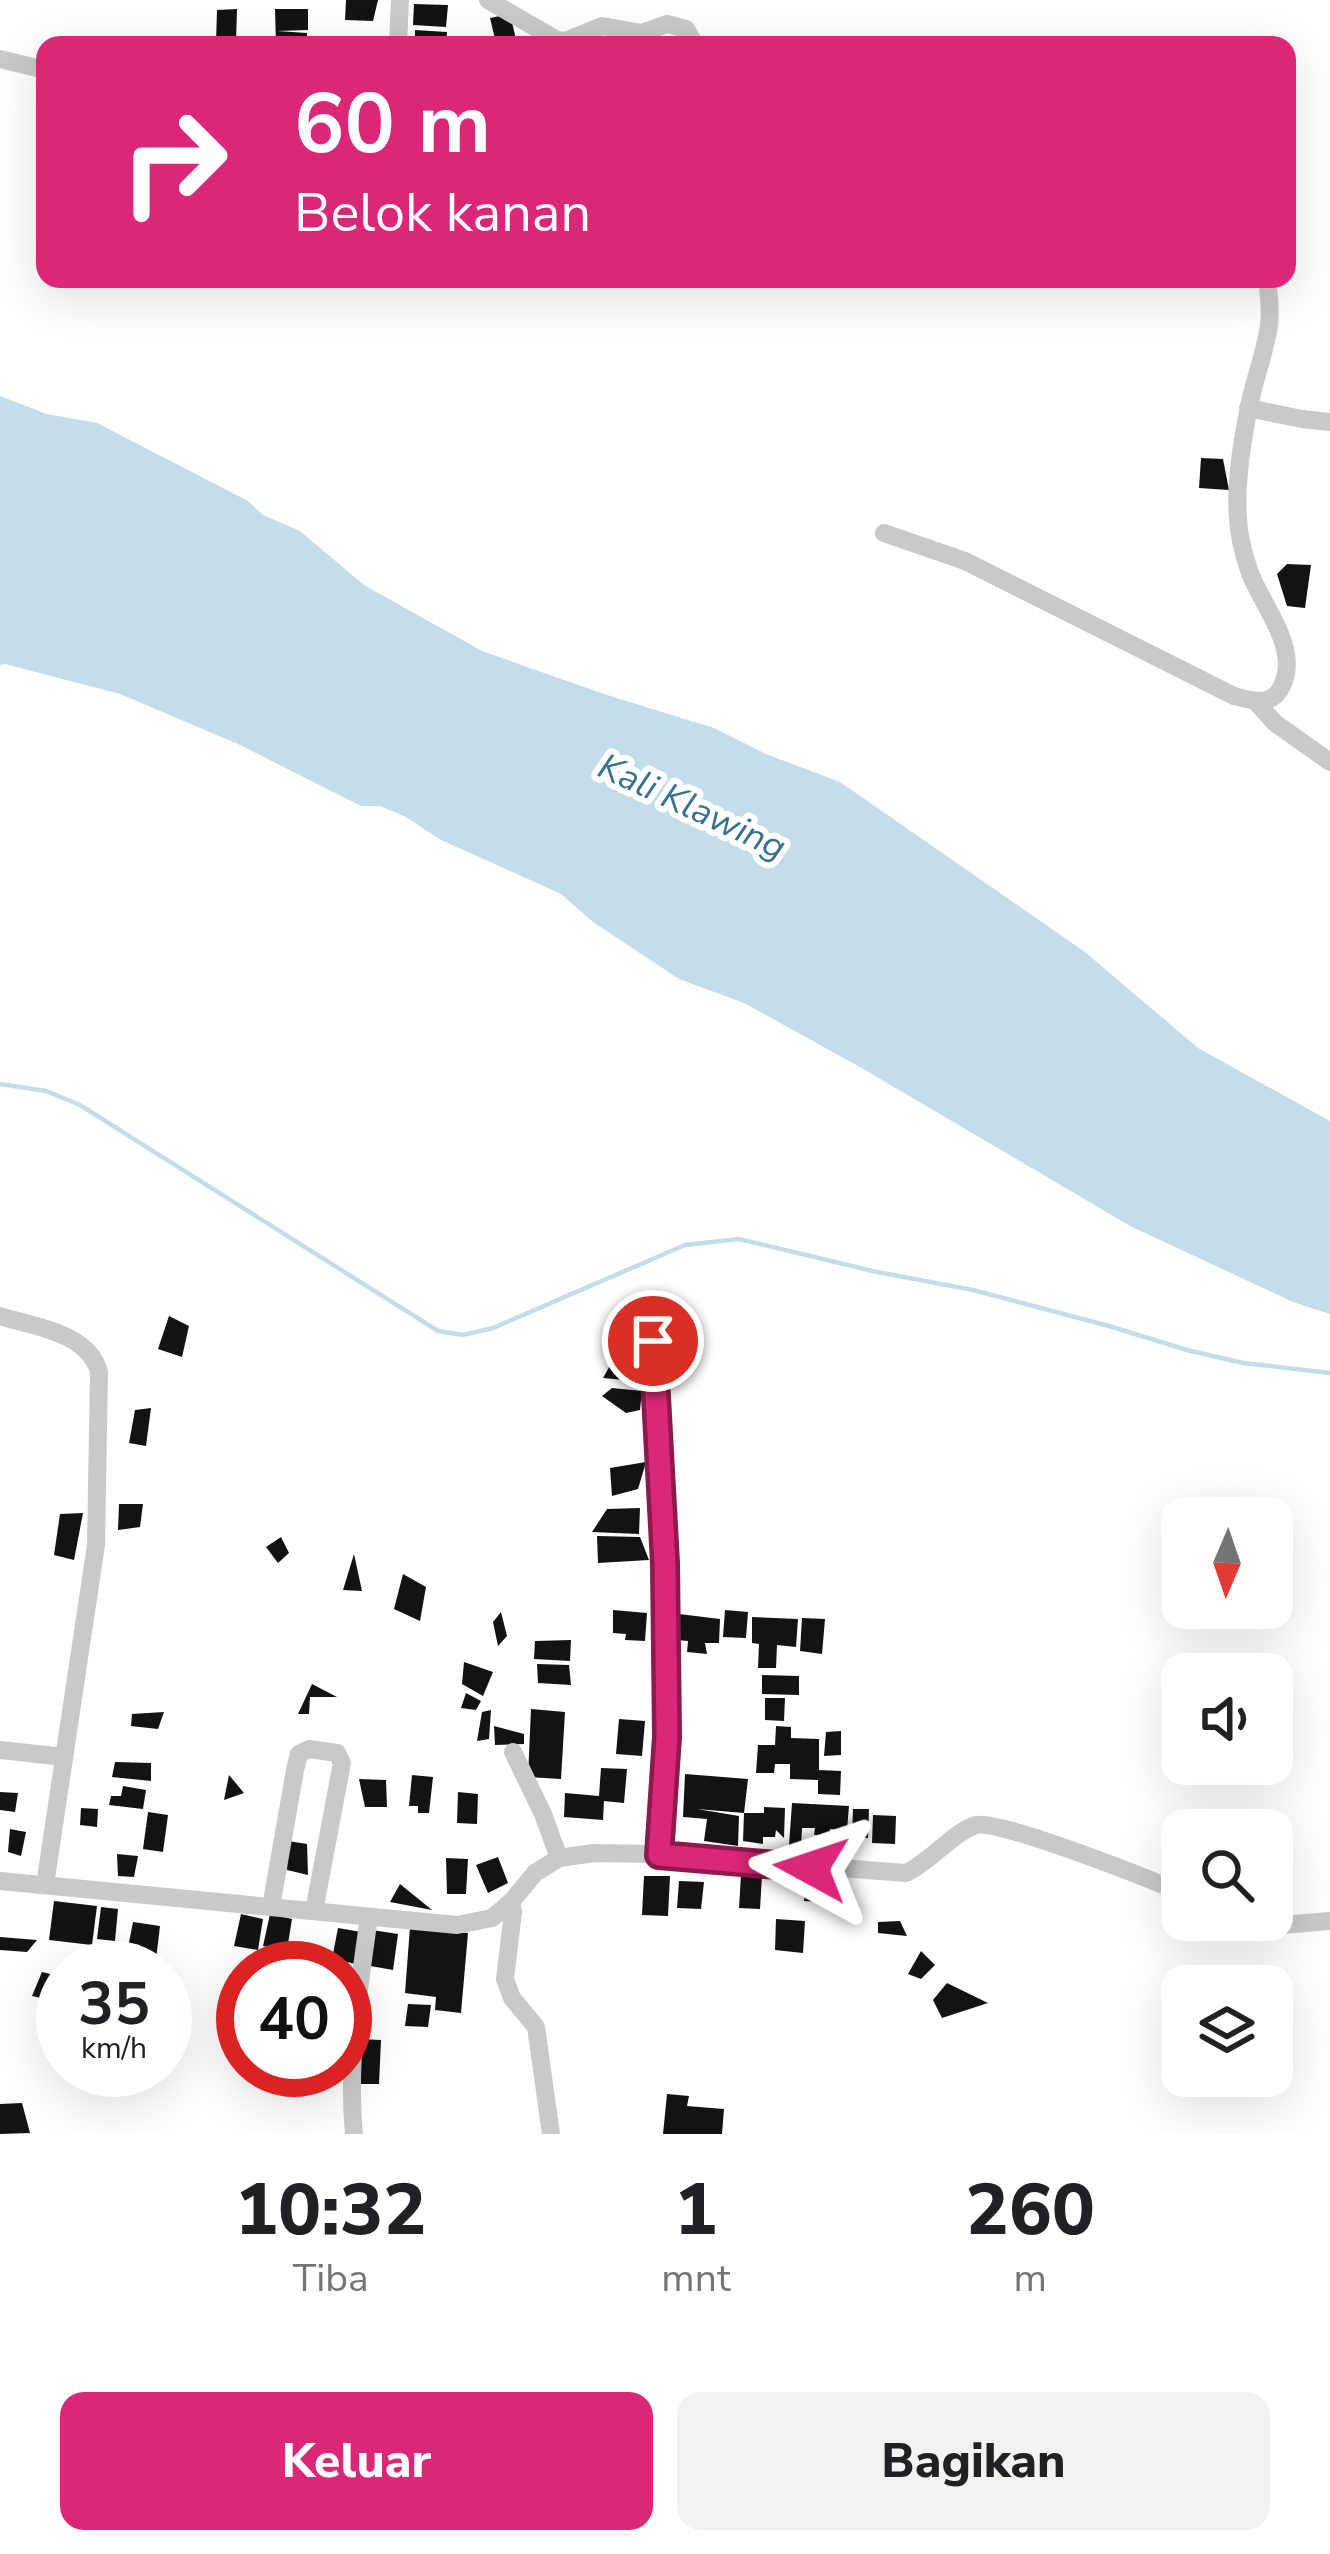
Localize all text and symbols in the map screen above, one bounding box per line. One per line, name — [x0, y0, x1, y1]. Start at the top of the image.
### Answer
text: 60 m — [294, 67, 491, 182]
icon: right — [96, 84, 252, 240]
text: Belok kanan — [294, 176, 591, 250]
water label: Kali Klawing — [590, 742, 794, 872]
pin — [602, 1290, 704, 1392]
icon: arrive — [620, 1308, 686, 1374]
north arrow — [1161, 1497, 1293, 1629]
map controls — [1161, 1497, 1293, 2097]
button: sound — [1161, 1653, 1293, 1785]
position arrow — [748, 1805, 874, 1931]
button: search — [1161, 1809, 1293, 1941]
speed limit sign: 40 — [216, 1941, 372, 2097]
text: 35 — [78, 1963, 150, 2045]
button: layers — [1161, 1965, 1293, 2097]
text: km/h — [81, 2028, 147, 2069]
text: 10:32 — [235, 2161, 426, 2259]
text: 1 — [674, 2161, 718, 2259]
text: 260 — [965, 2161, 1095, 2259]
text: Tiba — [293, 2252, 369, 2305]
text: mnt — [661, 2252, 731, 2305]
text: m — [1014, 2252, 1047, 2305]
button: Keluar — [60, 2392, 653, 2530]
button: Bagikan — [677, 2392, 1270, 2530]

